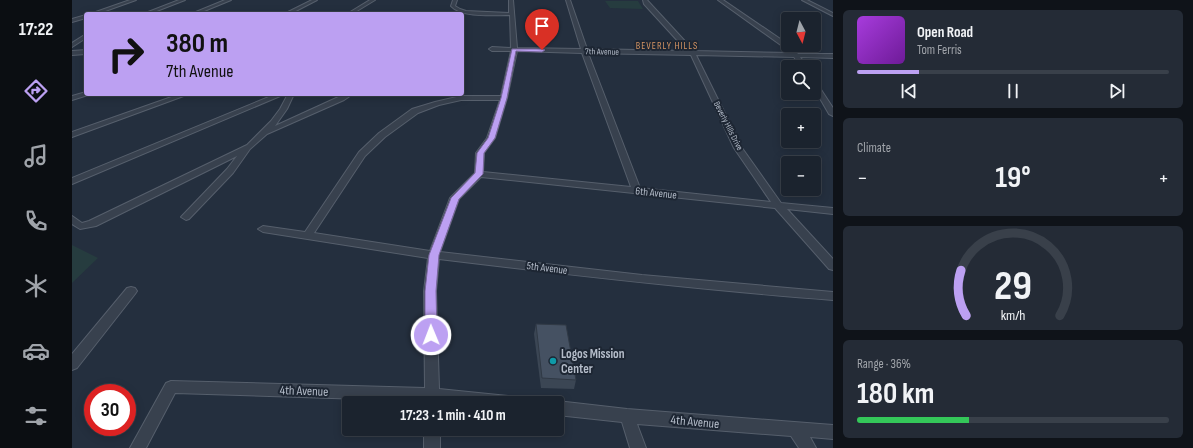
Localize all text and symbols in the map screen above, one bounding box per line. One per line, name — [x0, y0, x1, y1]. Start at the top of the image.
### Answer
pin — [525, 9, 559, 50]
north arrow — [781, 12, 821, 52]
map controls — [781, 12, 821, 196]
icon: arrive — [531, 15, 553, 37]
text: 17:22 — [19, 19, 53, 40]
text: Open Road — [917, 23, 973, 42]
text: 380 m — [166, 27, 228, 60]
icon: right — [100, 28, 152, 80]
district label: BEVERLY HILLS — [636, 40, 698, 52]
text: Tom Ferris — [917, 42, 962, 58]
street label: 7th Avenue — [585, 46, 619, 58]
button: search — [781, 60, 821, 100]
text: 7th Avenue — [166, 61, 233, 82]
icon: directions — [22, 77, 50, 105]
icon: previous — [898, 80, 920, 102]
icon: pause — [1002, 80, 1024, 102]
icon: next — [1106, 80, 1128, 102]
street label: Beverly Hills Drive — [711, 100, 745, 153]
button: + — [781, 108, 821, 148]
text: Climate — [857, 140, 891, 156]
icon: music — [22, 142, 50, 170]
button: − — [781, 156, 821, 196]
text: 19° — [995, 160, 1031, 196]
text: − — [857, 165, 868, 192]
text: + — [1158, 165, 1169, 192]
street label: 6th Avenue — [635, 184, 677, 202]
icon: phone — [22, 207, 50, 235]
street label: 5th Avenue — [526, 259, 568, 277]
text: 29 — [994, 262, 1032, 311]
icon: climate — [22, 272, 50, 300]
text: km/h — [1001, 307, 1025, 324]
position arrow — [410, 314, 452, 356]
icon: car — [22, 337, 50, 365]
place label: Logos Mission Center — [561, 346, 625, 377]
marker: Logos Mission Center — [548, 356, 558, 366]
text: Range · 36% — [857, 356, 911, 372]
text: 180 km — [857, 376, 934, 412]
street label: 4th Avenue — [279, 382, 329, 400]
speed limit sign: 30 — [84, 384, 136, 436]
icon: filters — [22, 402, 50, 430]
text: 17:23 · 1 min · 410 m — [400, 406, 506, 425]
street label: 4th Avenue — [670, 412, 720, 432]

